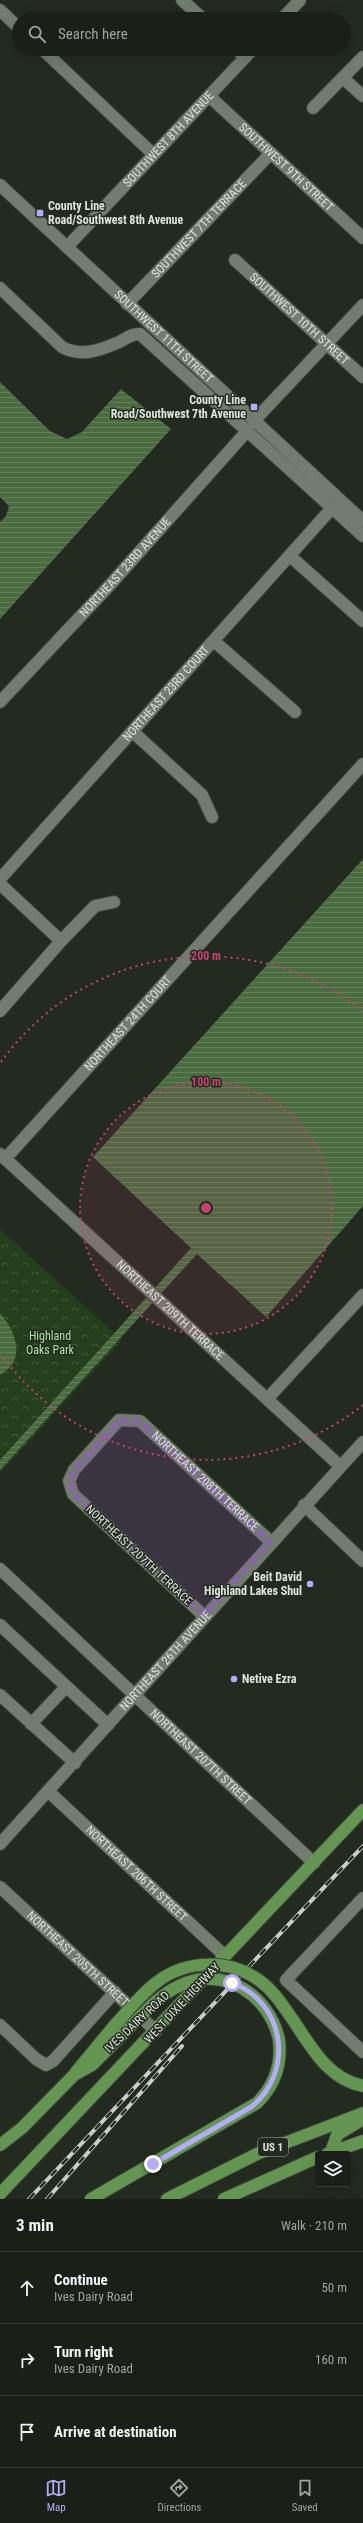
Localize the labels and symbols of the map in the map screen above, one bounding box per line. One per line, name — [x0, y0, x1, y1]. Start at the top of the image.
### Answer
street label: SOUTHWEST 8TH AVENUE — [120, 89, 216, 190]
street label: SOUTHWEST 9TH STREET — [236, 120, 336, 214]
street label: SOUTHWEST 7TH TERRACE — [149, 177, 249, 281]
place label: County Line Road/Southwest 8th Avenue — [48, 199, 184, 227]
marker: County Line Road/Southwest 8th Avenue — [35, 208, 45, 218]
street label: SOUTHWEST 10TH STREET — [247, 270, 352, 368]
street label: SOUTHWEST 11TH STREET — [111, 287, 216, 386]
place label: County Line Road/Southwest 7th Avenue — [111, 393, 246, 421]
marker: County Line Road/Southwest 7th Avenue — [249, 402, 259, 412]
street label: NORTHEAST 23RD AVENUE — [77, 515, 174, 620]
street label: NORTHEAST 23RD COURT — [120, 643, 212, 744]
text: 200 m — [191, 949, 221, 963]
street label: NORTHEAST 24TH COURT — [81, 973, 175, 1074]
text: 100 m — [191, 1075, 221, 1089]
centre of rings — [199, 1201, 213, 1215]
street label: NORTHEAST 209TH TERRACE — [114, 1257, 227, 1363]
park label: Highland Oaks Park — [26, 1329, 75, 1357]
street label: NORTHEAST 208TH TERRACE — [149, 1428, 262, 1534]
street label: NORTHEAST 207TH TERRACE — [83, 1502, 195, 1608]
place label: Beit David Highland Lakes Shul — [204, 1570, 302, 1598]
marker: Beit David Highland Lakes Shul — [305, 1579, 315, 1589]
street label: NORTHEAST 26TH AVENUE — [117, 1608, 214, 1714]
place label: Netive Ezra — [242, 1672, 297, 1686]
marker: Netive Ezra — [229, 1674, 239, 1684]
street label: NORTHEAST 207TH STREET — [147, 1706, 254, 1808]
street label: NORTHEAST 206TH STREET — [83, 1823, 190, 1924]
street label: NORTHEAST 205TH STREET — [24, 1908, 132, 2009]
street label: WEST DIXIE HIGHWAY — [141, 1959, 223, 2046]
route start — [223, 1974, 241, 1992]
street label: IVES DAIRY ROAD — [102, 1988, 172, 2056]
road number: US 1 — [258, 2138, 288, 2156]
route end — [144, 2155, 162, 2173]

